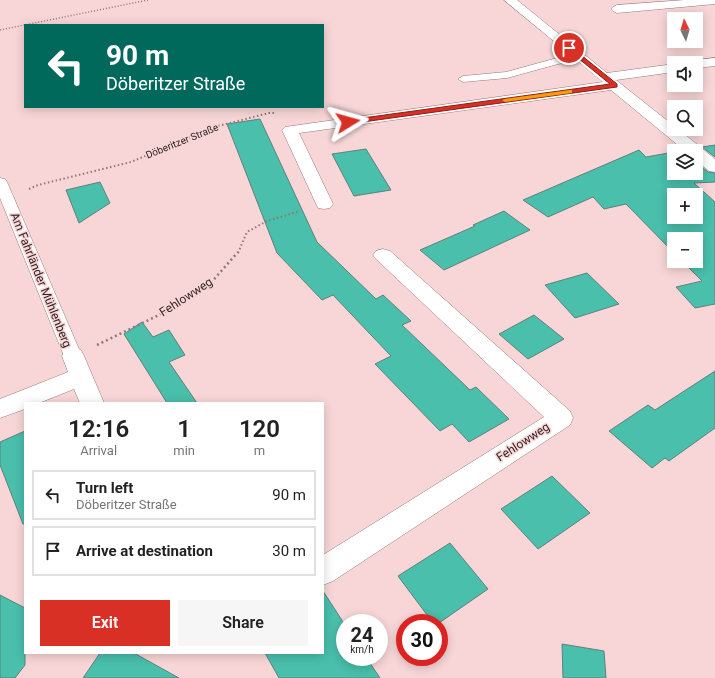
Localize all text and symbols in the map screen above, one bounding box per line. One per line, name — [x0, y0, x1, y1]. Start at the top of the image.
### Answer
north arrow — [667, 12, 703, 48]
map controls — [667, 12, 703, 268]
pin — [552, 31, 586, 65]
icon: arrive — [558, 37, 580, 59]
text: 90 m — [106, 39, 169, 72]
icon: left — [40, 40, 92, 92]
button: sound — [667, 56, 703, 92]
text: Döberitzer Straße — [106, 73, 245, 94]
button: search — [667, 100, 703, 136]
position arrow — [327, 101, 369, 143]
street label: Döberitzer Straße — [144, 121, 220, 161]
button: layers — [667, 144, 703, 180]
button: + — [667, 188, 703, 224]
street label: Am Fahrländer Mühlenberg — [7, 210, 75, 350]
button: − — [667, 232, 703, 268]
street label: Fehlowweg — [157, 275, 215, 319]
text: 12:16 — [68, 415, 129, 443]
text: 1 — [177, 415, 191, 443]
text: 120 — [239, 415, 280, 443]
street label: Fehlowweg — [494, 420, 552, 464]
text: Arrival — [80, 443, 117, 458]
text: min — [173, 443, 195, 458]
text: m — [254, 443, 265, 458]
text: Turn left — [76, 479, 133, 497]
icon: left — [42, 484, 64, 506]
text: 90 m — [272, 486, 306, 504]
text: Döberitzer Straße — [76, 497, 177, 512]
icon: arrive — [42, 540, 64, 562]
text: Arrive at destination — [76, 542, 213, 560]
text: 30 m — [272, 542, 306, 560]
button: Exit — [40, 600, 170, 646]
button: Share — [178, 600, 308, 646]
speed limit sign: 30 — [396, 614, 448, 666]
text: 24 — [351, 623, 373, 647]
text: km/h — [350, 644, 374, 655]

